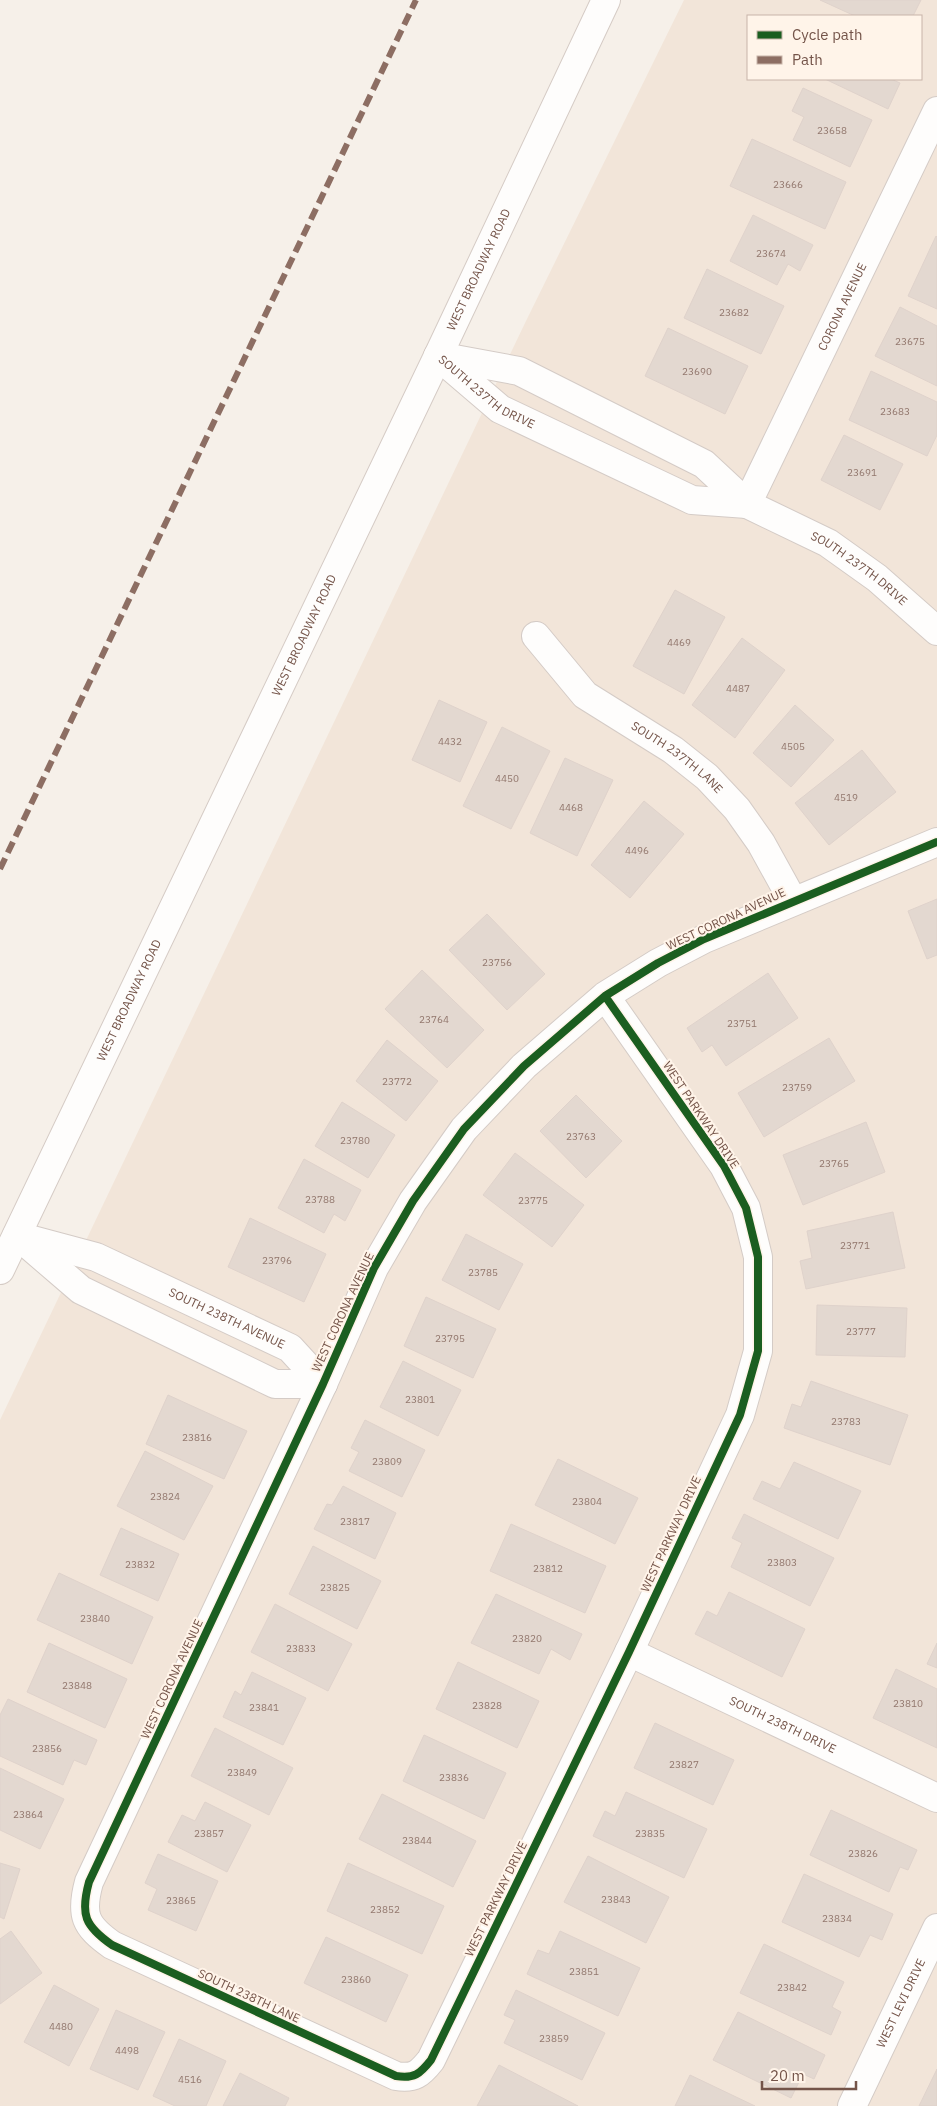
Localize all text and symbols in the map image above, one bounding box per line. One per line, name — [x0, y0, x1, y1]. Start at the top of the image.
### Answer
legend — [747, 15, 922, 80]
text: Cycle path — [792, 25, 863, 44]
text: Path — [792, 50, 823, 69]
house number: 23658 — [817, 124, 847, 137]
house number: 23666 — [773, 178, 803, 191]
street label: WEST BROADWAY ROAD — [443, 206, 513, 333]
house number: 23674 — [756, 247, 786, 260]
street label: CORONA AVENUE — [814, 260, 870, 353]
house number: 23682 — [719, 306, 749, 319]
house number: 23675 — [895, 335, 925, 348]
street label: SOUTH 237TH DRIVE — [436, 352, 537, 431]
house number: 23690 — [682, 365, 712, 378]
house number: 23683 — [880, 405, 910, 418]
house number: 23691 — [847, 466, 877, 479]
street label: SOUTH 237TH DRIVE — [808, 528, 911, 608]
street label: WEST BROADWAY ROAD — [268, 572, 339, 698]
house number: 4469 — [667, 636, 691, 649]
house number: 4487 — [726, 682, 750, 695]
street label: SOUTH 237TH LANE — [629, 718, 726, 796]
house number: 4432 — [438, 735, 462, 748]
house number: 4505 — [781, 740, 805, 753]
house number: 4450 — [495, 772, 519, 785]
house number: 4519 — [834, 791, 858, 804]
house number: 4468 — [559, 801, 583, 814]
house number: 4496 — [625, 844, 649, 857]
street label: WEST CORONA AVENUE — [664, 884, 788, 953]
street label: WEST BROADWAY ROAD — [93, 937, 164, 1063]
house number: 23756 — [482, 956, 512, 969]
house number: 23764 — [419, 1013, 449, 1026]
house number: 23751 — [727, 1017, 757, 1030]
street label: WEST PARKWAY DRIVE — [660, 1058, 743, 1171]
house number: 23772 — [382, 1075, 412, 1088]
house number: 23759 — [782, 1081, 812, 1094]
house number: 23763 — [566, 1130, 596, 1143]
house number: 23780 — [340, 1134, 370, 1147]
house number: 23765 — [819, 1157, 849, 1170]
house number: 23788 — [305, 1193, 335, 1206]
house number: 23775 — [518, 1194, 548, 1207]
house number: 23771 — [840, 1239, 870, 1252]
street label: WEST CORONA AVENUE — [308, 1250, 377, 1374]
house number: 23796 — [262, 1254, 292, 1267]
house number: 23785 — [468, 1266, 498, 1279]
street label: SOUTH 238TH AVENUE — [166, 1284, 288, 1352]
house number: 23777 — [846, 1325, 876, 1338]
house number: 23795 — [435, 1332, 465, 1345]
house number: 23801 — [405, 1393, 435, 1406]
house number: 23783 — [831, 1415, 861, 1428]
house number: 23816 — [182, 1431, 212, 1444]
house number: 23809 — [372, 1455, 402, 1468]
street label: WEST PARKWAY DRIVE — [637, 1473, 704, 1594]
house number: 23824 — [150, 1490, 180, 1503]
house number: 23804 — [572, 1495, 602, 1508]
house number: 23817 — [340, 1515, 370, 1528]
house number: 23803 — [767, 1556, 797, 1569]
house number: 23832 — [125, 1558, 155, 1571]
house number: 23812 — [533, 1562, 563, 1575]
house number: 23825 — [320, 1581, 350, 1594]
house number: 23840 — [80, 1612, 110, 1625]
street label: WEST CORONA AVENUE — [137, 1617, 206, 1741]
house number: 23820 — [512, 1632, 542, 1645]
house number: 23833 — [286, 1642, 316, 1655]
house number: 23848 — [62, 1679, 92, 1692]
street label: SOUTH 238TH DRIVE — [727, 1693, 839, 1756]
house number: 23810 — [893, 1697, 923, 1710]
house number: 23828 — [472, 1699, 502, 1712]
house number: 23841 — [249, 1701, 279, 1714]
house number: 23856 — [32, 1742, 62, 1755]
house number: 23827 — [669, 1758, 699, 1771]
house number: 23849 — [227, 1766, 257, 1779]
house number: 23836 — [439, 1771, 469, 1784]
house number: 23864 — [13, 1808, 43, 1821]
house number: 23857 — [194, 1827, 224, 1840]
house number: 23835 — [635, 1827, 665, 1840]
house number: 23844 — [402, 1834, 432, 1847]
street label: WEST PARKWAY DRIVE — [461, 1839, 530, 1959]
house number: 23826 — [848, 1847, 878, 1860]
house number: 23843 — [601, 1893, 631, 1906]
house number: 23865 — [166, 1894, 196, 1907]
house number: 23852 — [370, 1903, 400, 1916]
house number: 23834 — [822, 1912, 852, 1925]
street label: WEST LEVI DRIVE — [873, 1956, 928, 2050]
street label: SOUTH 238TH LANE — [196, 1965, 303, 2026]
house number: 23851 — [569, 1965, 599, 1978]
house number: 23860 — [341, 1973, 371, 1986]
house number: 23842 — [777, 1981, 807, 1994]
house number: 4480 — [49, 2020, 73, 2033]
house number: 23859 — [539, 2032, 569, 2045]
house number: 4498 — [115, 2044, 139, 2057]
scale bar — [762, 2058, 856, 2090]
text: 20 m — [770, 2066, 805, 2085]
house number: 4516 — [178, 2073, 202, 2086]

